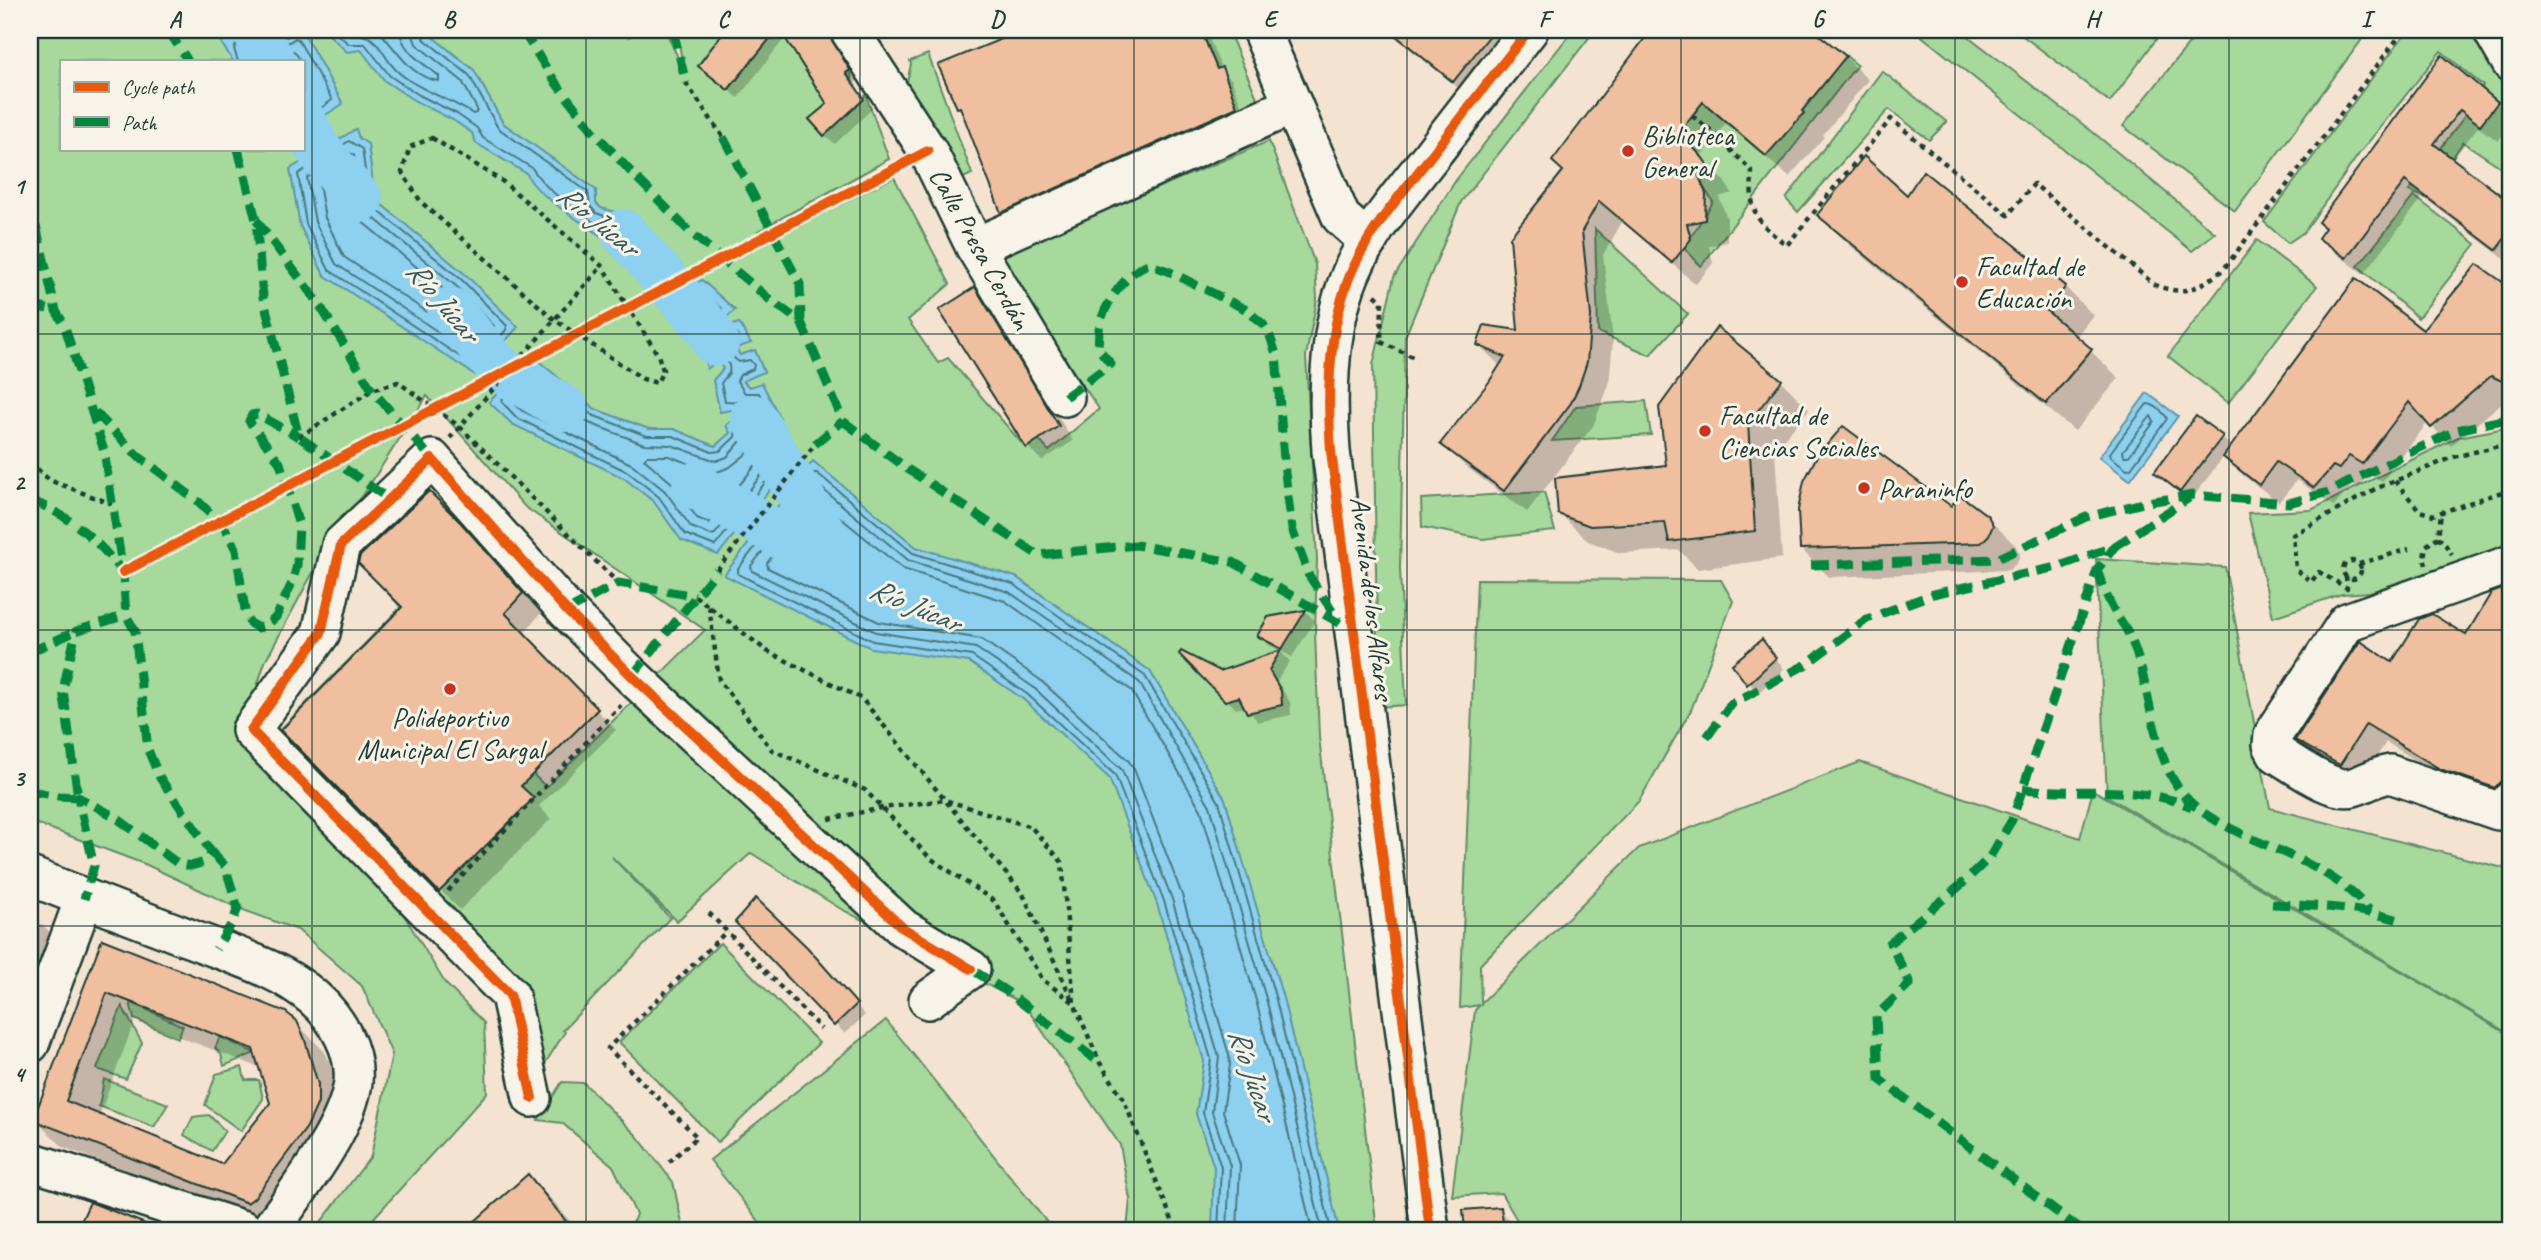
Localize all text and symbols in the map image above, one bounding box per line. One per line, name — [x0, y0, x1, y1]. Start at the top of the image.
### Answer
text: A — [169, 5, 183, 34]
text: B — [443, 5, 457, 34]
text: C — [718, 5, 732, 34]
text: D — [990, 5, 1006, 34]
text: E — [1264, 5, 1280, 34]
text: F — [1539, 5, 1555, 34]
text: G — [1812, 5, 1827, 34]
text: H — [2085, 5, 2103, 34]
text: I — [2361, 5, 2376, 34]
legend — [60, 60, 304, 150]
text: Cycle path — [122, 74, 195, 100]
text: Path — [122, 110, 158, 136]
place label: Biblioteca General — [1642, 118, 1735, 185]
marker: Biblioteca General — [1620, 143, 1636, 159]
street label: Calle Presa Cerdán — [922, 161, 1040, 337]
text: 1 — [14, 172, 27, 201]
water label: Rio Júcar — [549, 176, 650, 267]
place label: Facultad de Educación — [1976, 249, 2086, 316]
water label: Río Júcar — [398, 253, 491, 353]
marker: Facultad de Educación — [1954, 274, 1970, 290]
place label: Facultad de Ciencias Sociales — [1719, 398, 1880, 465]
marker: Facultad de Ciencias Sociales — [1697, 423, 1713, 439]
text: 2 — [14, 468, 27, 497]
place label: Paraninfo — [1878, 471, 1974, 506]
marker: Paraninfo — [1856, 480, 1872, 496]
street label: Avenida de los Alfares — [1343, 495, 1403, 704]
water label: Río Júcar — [864, 569, 970, 643]
marker: Polideportivo Municipal El Sargal — [442, 681, 458, 697]
place label: Polideportivo Municipal El Sargal — [357, 700, 548, 767]
text: 3 — [14, 764, 27, 793]
water label: Río Júcar — [1220, 1023, 1288, 1129]
text: 4 — [14, 1060, 27, 1089]

